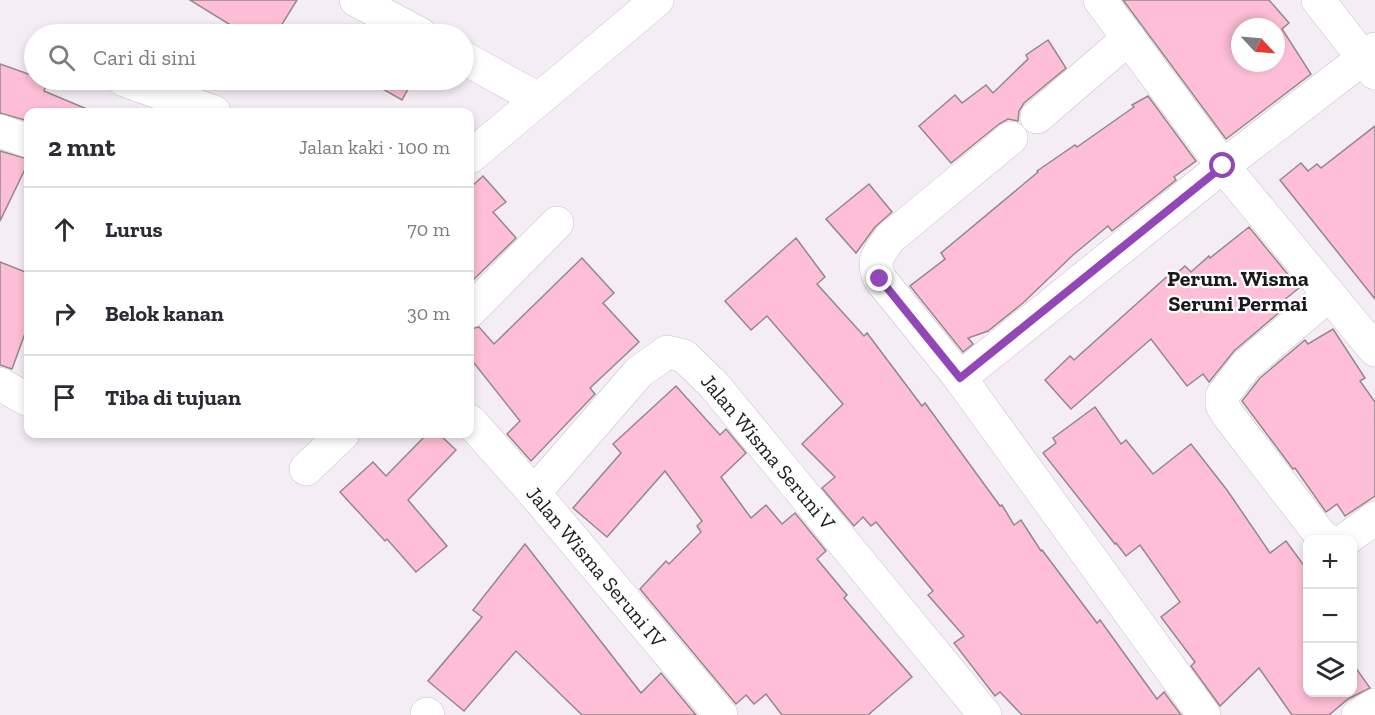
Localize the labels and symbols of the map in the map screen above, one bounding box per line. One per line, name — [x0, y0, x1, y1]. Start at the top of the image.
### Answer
north arrow — [1231, 18, 1285, 72]
route start — [1209, 152, 1235, 178]
route end — [866, 265, 892, 291]
district label: Perum. Wisma Seruni Permai — [1167, 265, 1309, 317]
street label: Jalan Wisma Seruni V — [696, 369, 841, 535]
street label: Jalan Wisma Seruni IV — [522, 481, 671, 653]

